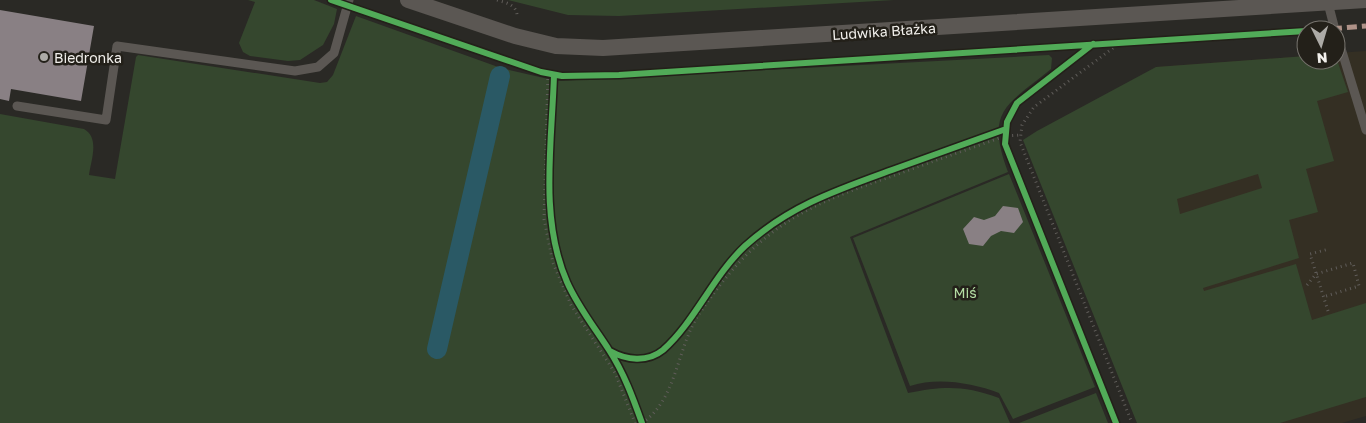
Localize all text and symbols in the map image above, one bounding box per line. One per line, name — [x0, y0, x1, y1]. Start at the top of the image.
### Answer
street label: Ludwika Błażka — [832, 19, 936, 43]
north arrow — [1296, 20, 1346, 70]
place label: Biedronka — [54, 49, 122, 66]
text: N — [1316, 50, 1328, 67]
marker: Biedronka — [38, 51, 50, 63]
park label: Miś — [953, 284, 977, 301]

